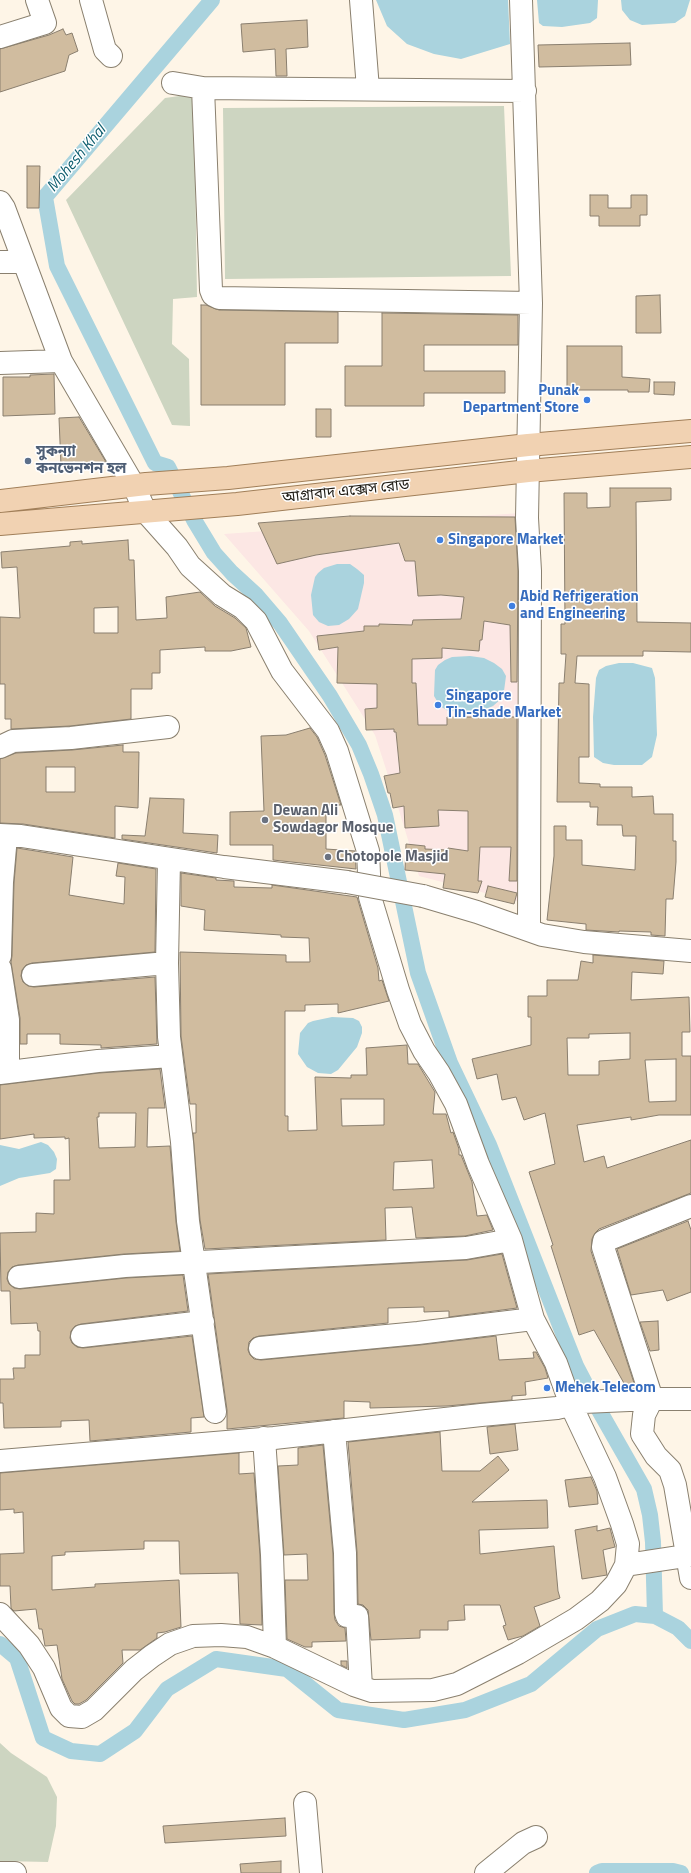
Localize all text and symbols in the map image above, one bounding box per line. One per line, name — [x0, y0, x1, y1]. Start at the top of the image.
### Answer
water label: Mohesh Khal — [43, 121, 111, 197]
place label: Punak Department Store — [463, 382, 579, 417]
marker: Punak Department Store — [582, 395, 592, 405]
place label: সুকন্যা কনভেনশন হল — [36, 443, 126, 478]
marker: সুকন্যা কনভেনশন হল — [23, 456, 33, 466]
street label: আগ্রাবাদ এক্সেস রোড — [282, 476, 410, 508]
place label: Singapore Market — [448, 531, 563, 549]
marker: Singapore Market — [435, 535, 445, 545]
place label: Abid Refrigeration and Engineering — [520, 588, 639, 623]
marker: Abid Refrigeration and Engineering — [507, 601, 517, 611]
place label: Singapore Tin-shade Market — [446, 687, 561, 722]
marker: Singapore Tin-shade Market — [433, 700, 443, 710]
place label: Dewan Ali Sowdagor Mosque — [273, 802, 393, 837]
marker: Dewan Ali Sowdagor Mosque — [260, 815, 270, 825]
place label: Chotopole Masjid — [336, 848, 449, 866]
marker: Chotopole Masjid — [323, 852, 333, 862]
place label: Mehek Telecom — [555, 1379, 656, 1397]
marker: Mehek Telecom — [542, 1383, 552, 1393]

